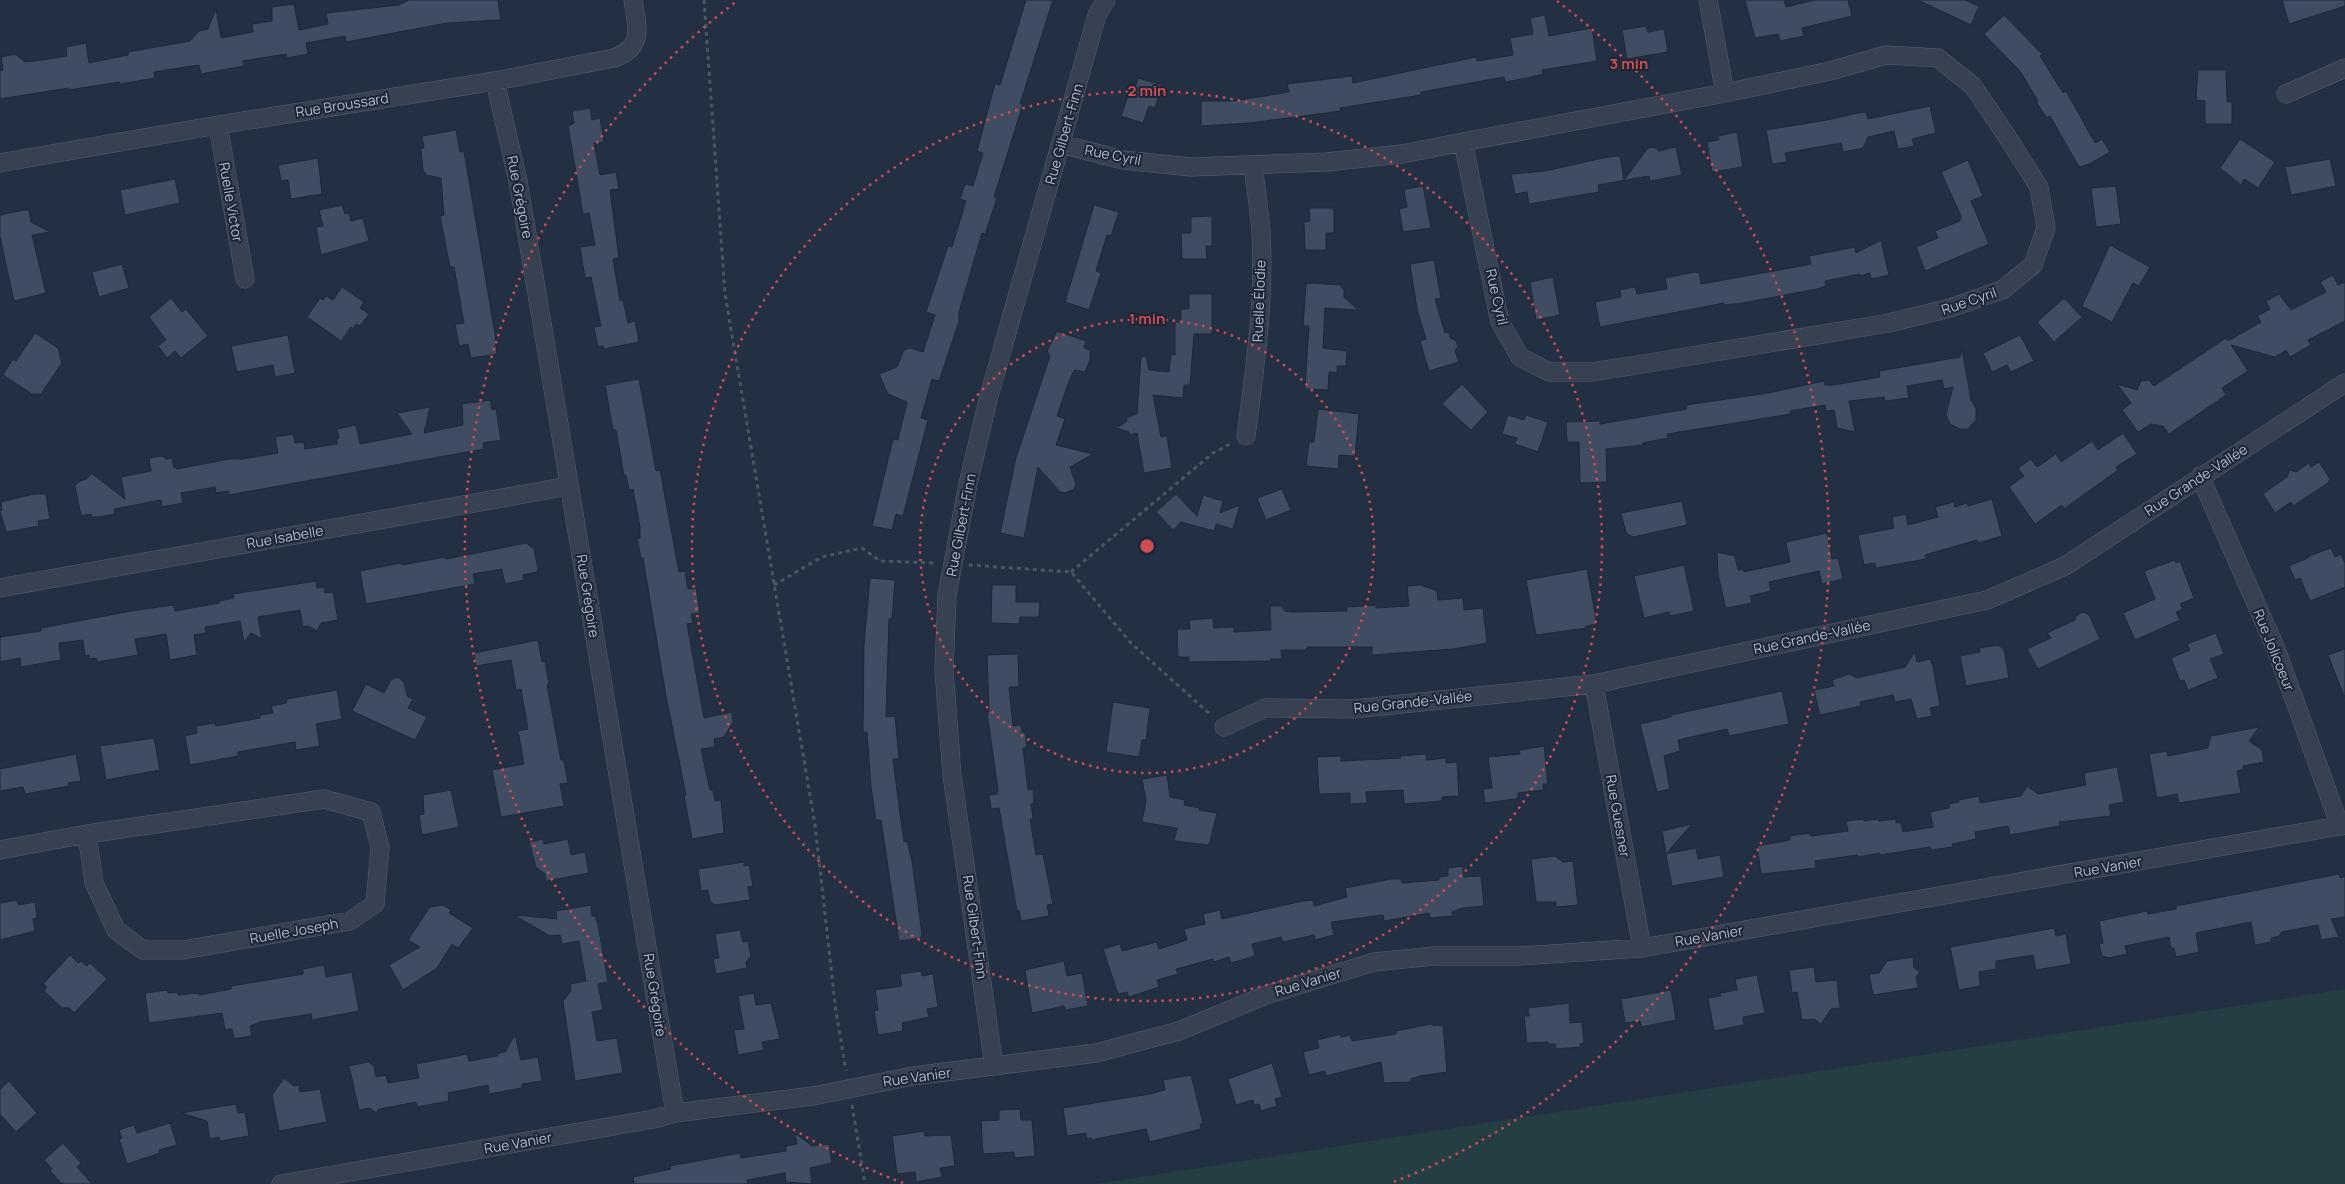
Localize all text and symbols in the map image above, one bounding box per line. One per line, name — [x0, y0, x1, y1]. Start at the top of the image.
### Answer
text: 3 min — [1610, 53, 1648, 74]
text: 2 min — [1127, 80, 1167, 101]
street label: Rue Gilbert-Finn — [1040, 81, 1087, 187]
street label: Rue Broussard — [294, 88, 390, 121]
street label: Rue Cyril — [1083, 140, 1143, 169]
street label: Rue Grégoire — [503, 154, 538, 240]
street label: Ruelle Victor — [215, 161, 248, 243]
street label: Ruelle Élodie — [1248, 260, 1269, 342]
street label: Rue Cyril — [1482, 267, 1513, 327]
street label: Rue Cyril — [1939, 282, 1999, 319]
text: 1 min — [1129, 308, 1165, 329]
street label: Rue Grande-Vallée — [2141, 439, 2251, 520]
street label: Rue Gilbert-Finn — [941, 472, 980, 578]
street label: Rue Isabelle — [245, 520, 325, 553]
centre of rings — [1138, 537, 1156, 555]
street label: Rue Grégoire — [573, 553, 604, 639]
street label: Rue Jolicoeur — [2249, 606, 2300, 694]
street label: Rue Grande-Vallée — [1752, 615, 1872, 658]
street label: Rue Grande-Vallée — [1353, 686, 1473, 717]
street label: Rue Guesner — [1602, 773, 1635, 859]
street label: Rue Vanier — [2073, 851, 2143, 882]
street label: Rue Gilbert-Finn — [959, 874, 992, 980]
street label: Ruelle Joseph — [248, 913, 340, 948]
street label: Rue Vanier — [1674, 920, 1744, 951]
street label: Rue Grégoire — [640, 952, 671, 1038]
street label: Rue Vanier — [1272, 962, 1343, 1001]
street label: Rue Vanier — [882, 1062, 952, 1091]
street label: Rue Vanier — [483, 1127, 553, 1158]

